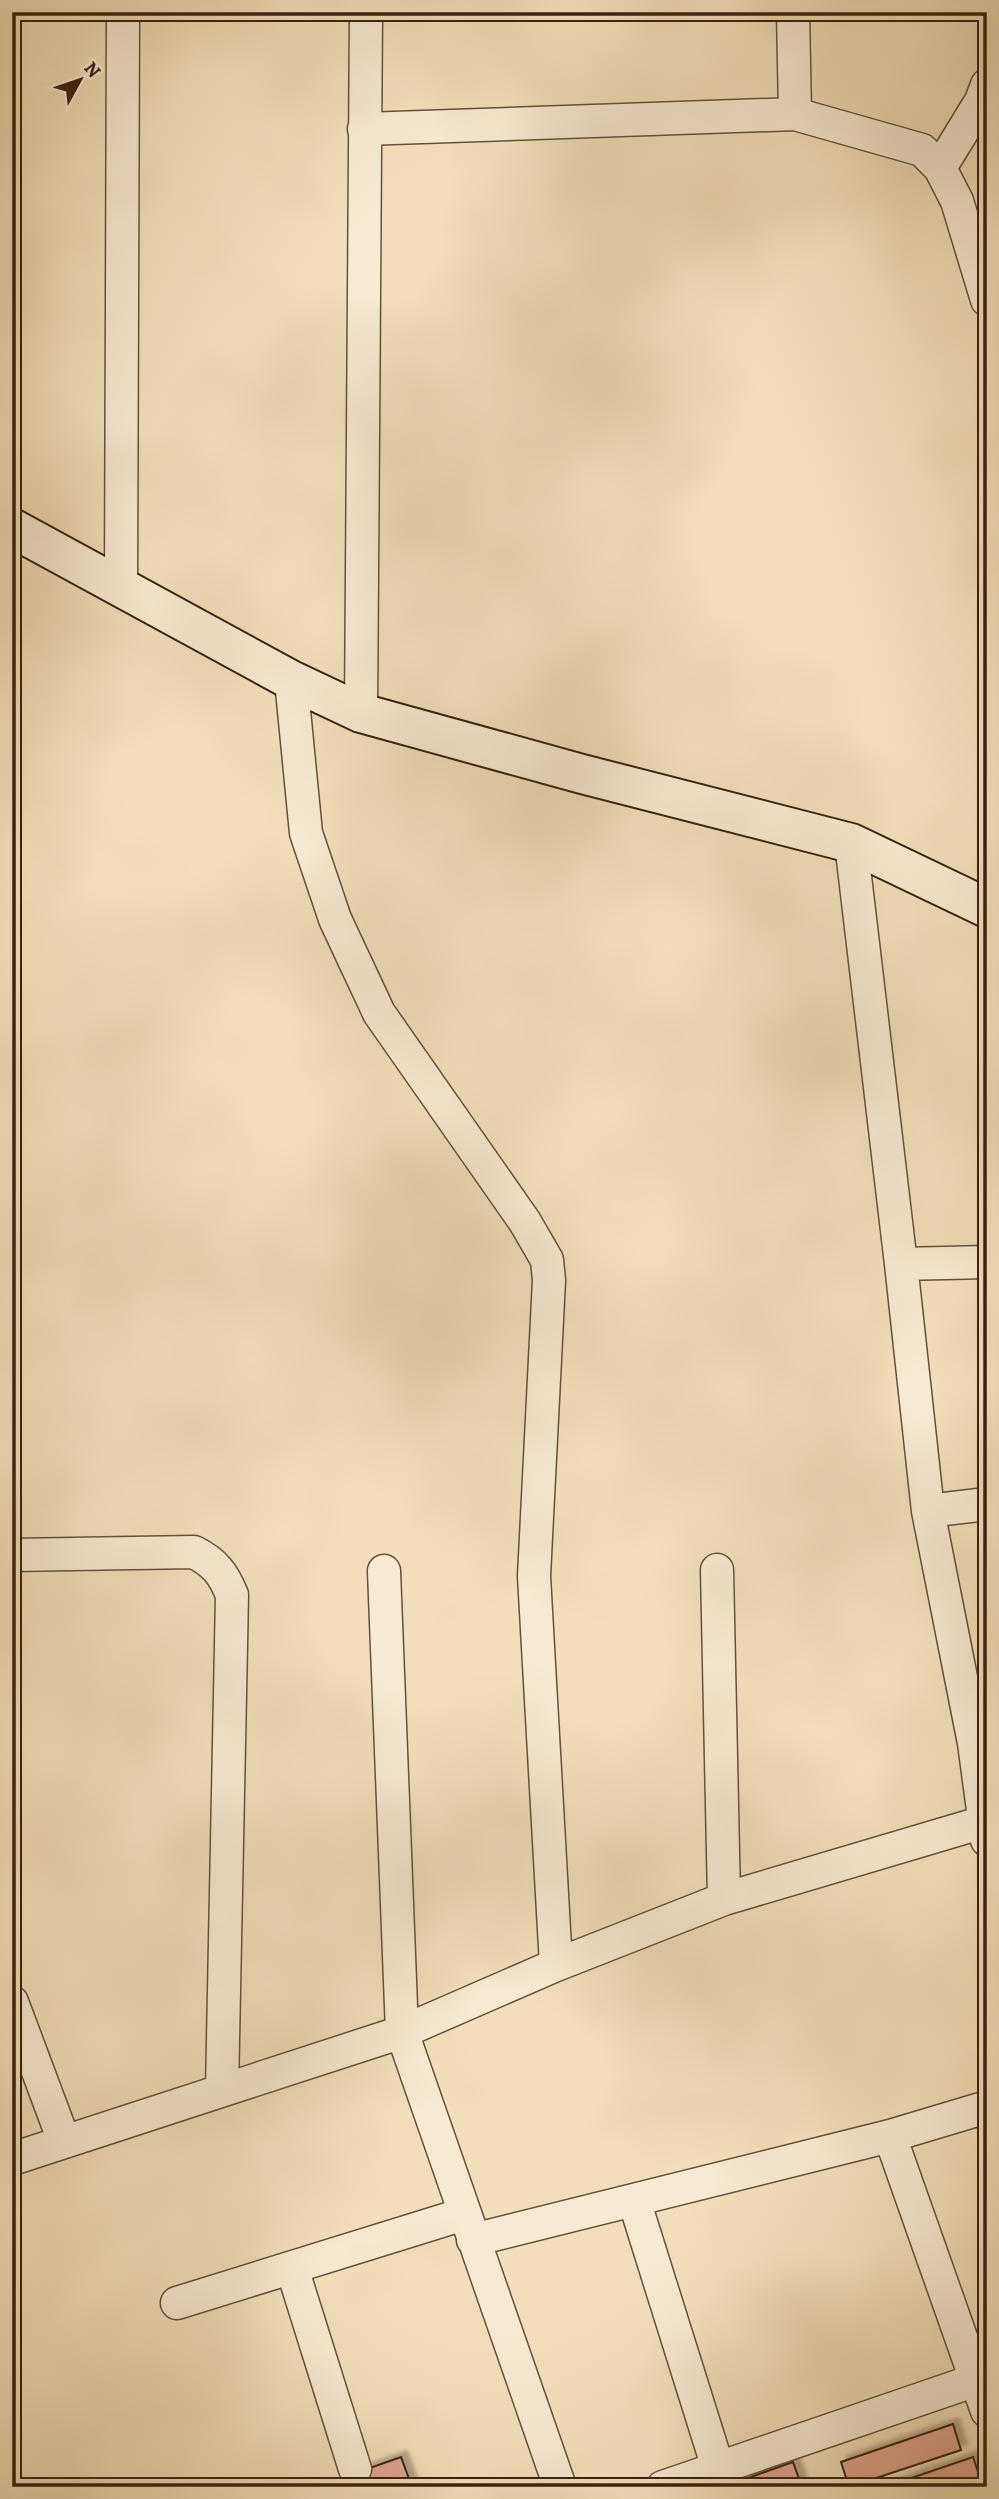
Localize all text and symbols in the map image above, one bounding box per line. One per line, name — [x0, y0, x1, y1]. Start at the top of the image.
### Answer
north arrow — [46, 46, 116, 116]
text: N — [78, 56, 107, 83]

